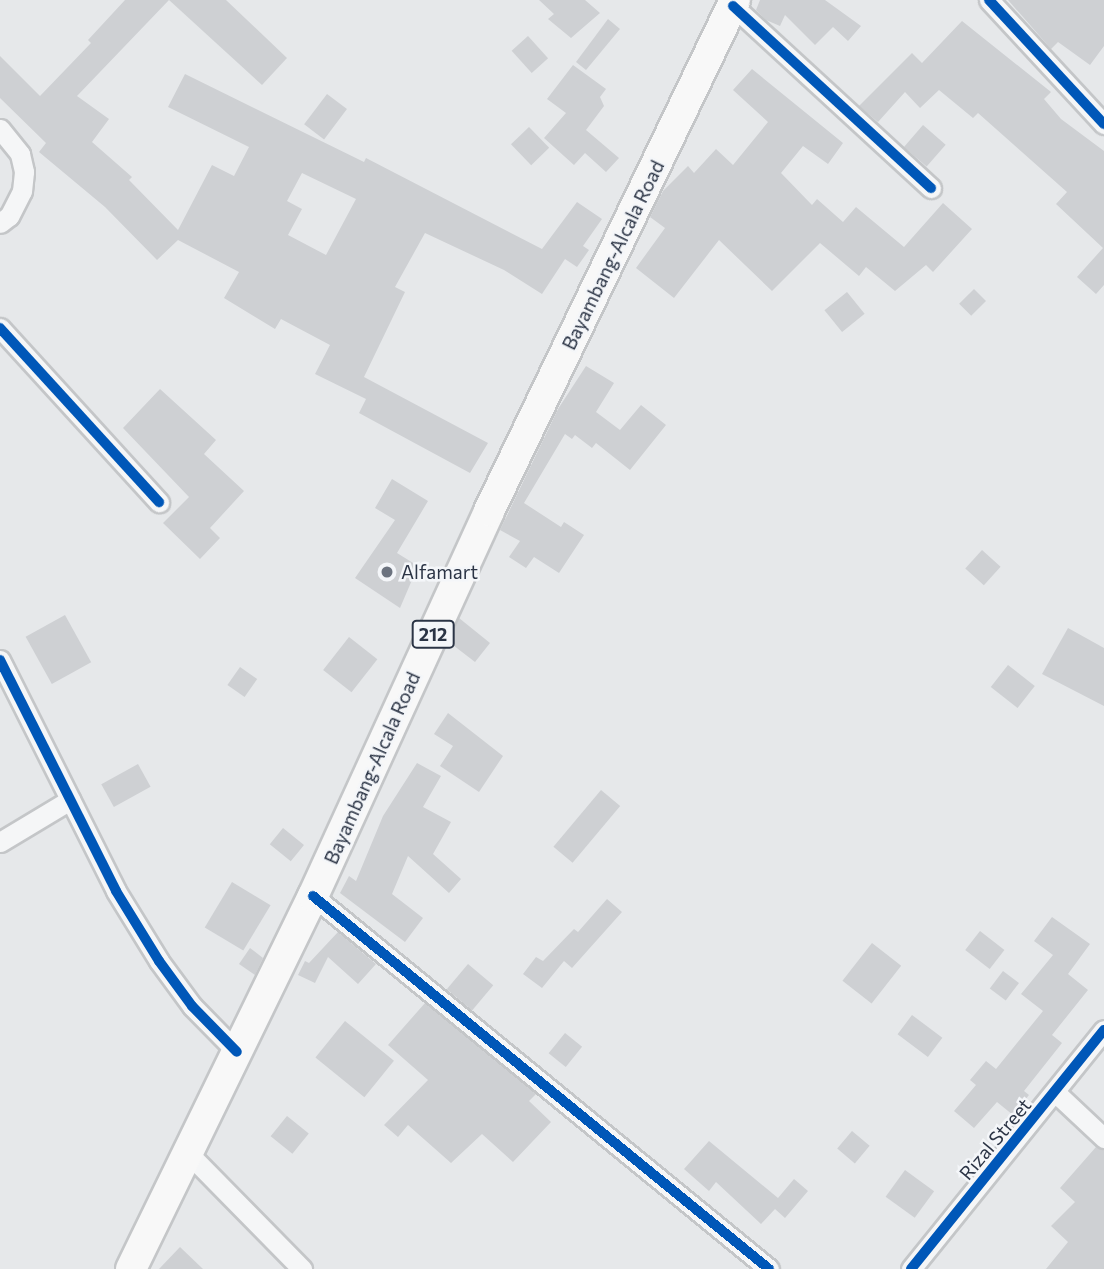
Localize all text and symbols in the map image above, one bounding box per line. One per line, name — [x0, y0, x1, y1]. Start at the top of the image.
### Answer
street label: Bayambang-Alcala Road — [557, 157, 669, 353]
place label: Alfamart — [401, 561, 478, 583]
marker: Alfamart — [379, 564, 395, 580]
road number: 212 — [410, 620, 456, 648]
street label: Bayambang-Alcala Road — [319, 668, 425, 868]
street label: Rizal Street — [954, 1094, 1036, 1184]

